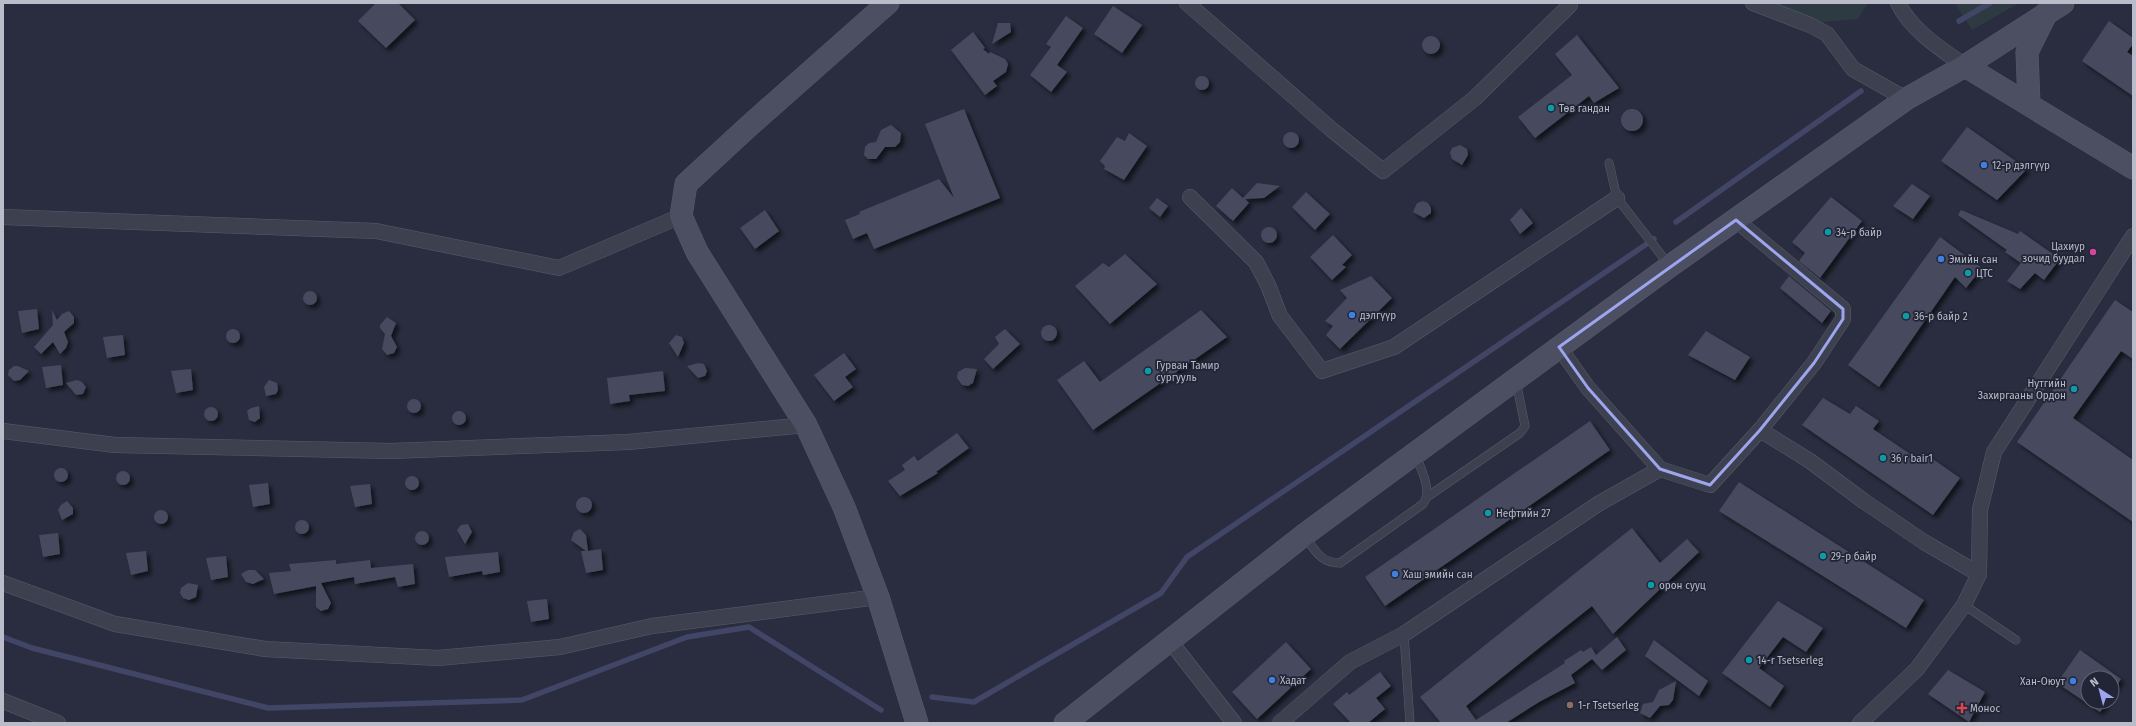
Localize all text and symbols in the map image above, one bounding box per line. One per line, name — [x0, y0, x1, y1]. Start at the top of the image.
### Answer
marker: Төв гандан — [1546, 103, 1556, 113]
place label: Төв гандан — [1559, 103, 1610, 115]
marker: 12-р дэлгүүр — [1979, 160, 1989, 170]
place label: 12-р дэлгүүр — [1992, 160, 2050, 172]
marker: 34-р байр — [1823, 227, 1833, 237]
place label: 34-р байр — [1836, 227, 1882, 239]
place label: Цахиур зочид буудал — [2022, 241, 2085, 265]
marker: Цахиур зочид буудал — [2088, 247, 2098, 257]
marker: Эмийн сан — [1936, 254, 1946, 264]
place label: Эмийн сан — [1949, 254, 1998, 266]
marker: ЦТС — [1963, 268, 1973, 278]
place label: ЦТС — [1976, 268, 1993, 280]
marker: дэлгүүр — [1347, 310, 1357, 320]
place label: дэлгүүр — [1360, 310, 1396, 322]
marker: 36-р байр 2 — [1901, 311, 1911, 321]
place label: 36-р байр 2 — [1914, 311, 1968, 323]
place label: Гурван Тамир сургууль — [1156, 360, 1220, 384]
marker: Гурван Тамир сургууль — [1143, 366, 1153, 376]
place label: Нутгийн Захиргааны Ордон — [1978, 378, 2066, 402]
marker: Нутгийн Захиргааны Ордон — [2069, 384, 2079, 394]
marker: 36 r bair1 — [1878, 453, 1888, 463]
place label: 36 r bair1 — [1891, 453, 1933, 465]
marker: Нефтийн 27 — [1483, 508, 1493, 518]
place label: Нефтийн 27 — [1496, 508, 1551, 520]
marker: 29-р байр — [1818, 551, 1828, 561]
place label: 29-р байр — [1831, 551, 1877, 563]
marker: Хаш эмийн сан — [1390, 569, 1400, 579]
place label: Хаш эмийн сан — [1403, 569, 1473, 581]
marker: орон сууц — [1646, 580, 1656, 590]
place label: орон сууц — [1659, 580, 1706, 592]
marker: 14-r Tsetserleg — [1744, 655, 1754, 665]
place label: 14-r Tsetserleg — [1757, 655, 1824, 667]
north arrow — [2080, 670, 2120, 710]
marker: Хадат — [1267, 675, 1277, 685]
place label: Хадат — [1280, 675, 1307, 687]
text: N — [2088, 675, 2101, 690]
place label: Хан-Оюут — [2020, 676, 2065, 688]
marker: Хан-Оюут — [2068, 676, 2078, 686]
marker: 1-r Tsetserleg — [1565, 700, 1575, 710]
place label: 1-r Tsetserleg — [1578, 700, 1640, 712]
marker: Монос — [1957, 703, 1967, 713]
place label: Монос — [1970, 703, 2000, 715]

